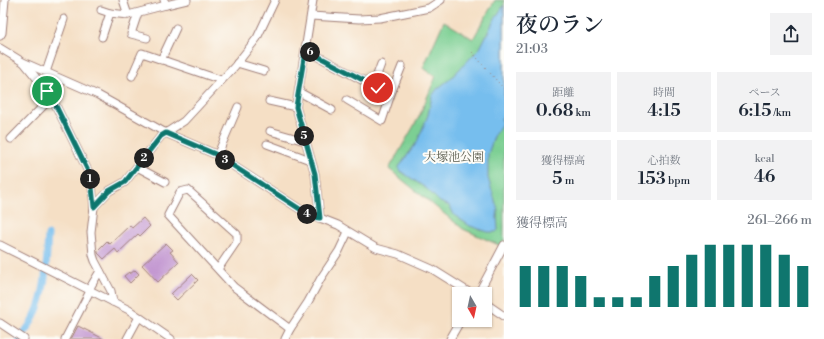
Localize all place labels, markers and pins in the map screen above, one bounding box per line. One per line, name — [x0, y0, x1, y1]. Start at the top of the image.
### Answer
pin: 6 — [300, 42, 320, 62]
pin — [361, 71, 395, 105]
pin — [30, 74, 64, 108]
pin: 5 — [294, 126, 314, 146]
pin: 2 — [134, 148, 154, 168]
pin: 3 — [215, 150, 235, 170]
pin: 1 — [80, 169, 100, 189]
pin: 4 — [297, 204, 317, 224]

